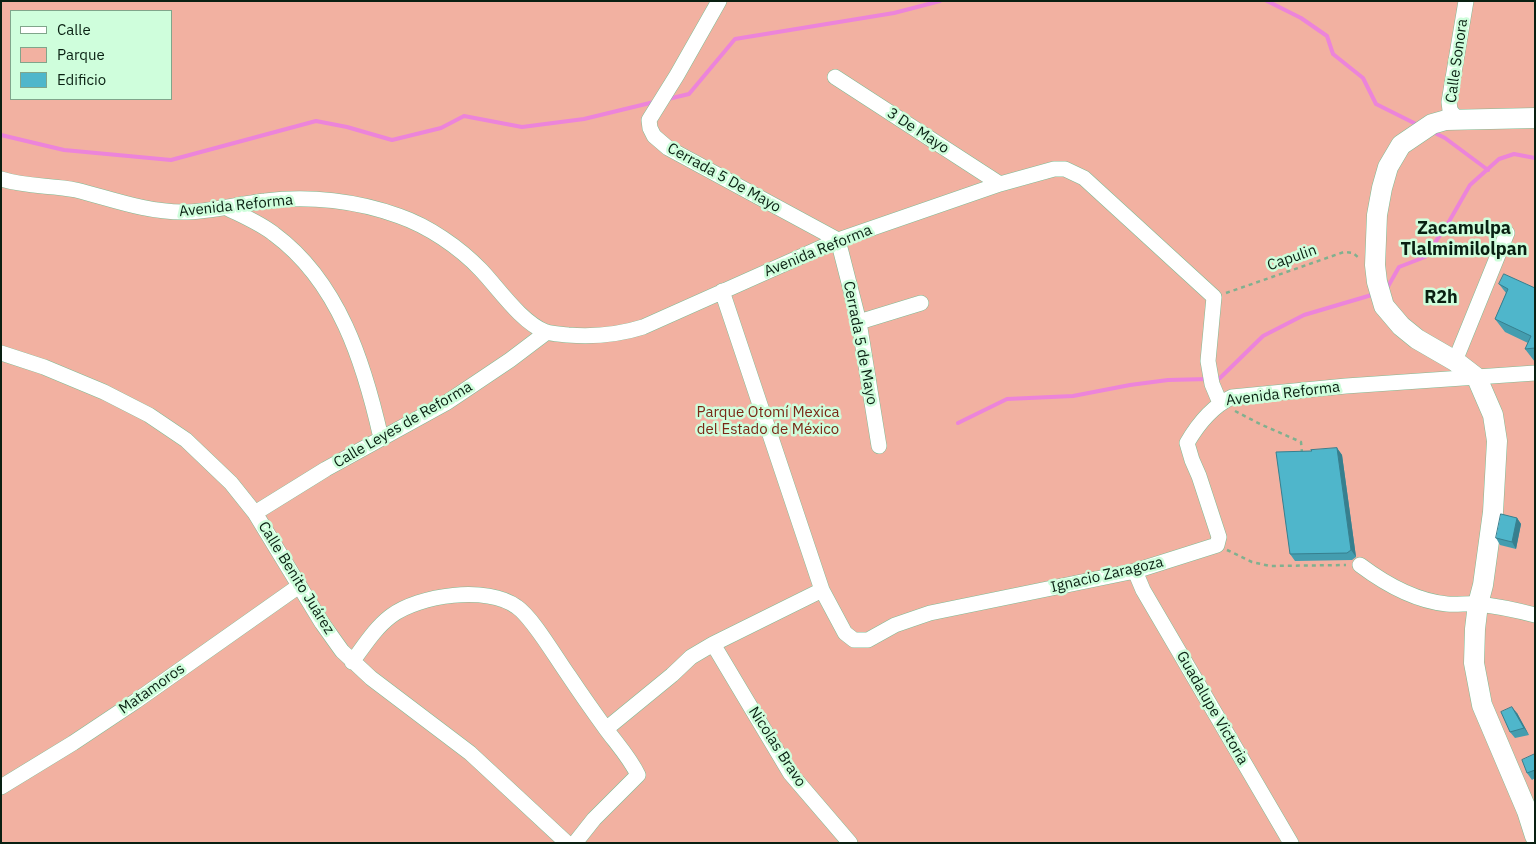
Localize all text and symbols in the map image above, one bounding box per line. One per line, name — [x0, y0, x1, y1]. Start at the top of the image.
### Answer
legend — [10, 10, 172, 100]
street label: Calle Sonora — [1442, 18, 1472, 104]
text: Calle — [57, 20, 91, 39]
text: Parque — [57, 45, 105, 64]
text: Edificio — [57, 70, 106, 89]
street label: 3 De Mayo — [884, 104, 952, 158]
street label: Cerrada 5 De Mayo — [664, 139, 784, 217]
street label: Avenida Reforma — [178, 191, 294, 221]
district label: Zacamulpa Tlalmimilolpan — [1400, 218, 1528, 260]
street label: Avenida Reforma — [761, 221, 875, 281]
street label: Capulin — [1265, 241, 1319, 275]
street label: Cerrada 5 de Mayo — [839, 280, 881, 406]
district label: R2h — [1424, 287, 1458, 309]
street label: Calle Leyes de Reforma — [330, 378, 476, 472]
street label: Avenida Reforma — [1225, 378, 1341, 410]
park label: Parque Otomí Mexica del Estado de México — [696, 404, 840, 439]
street label: Calle Benito Juárez — [254, 518, 338, 638]
street label: Ignacio Zaragoza — [1049, 553, 1165, 597]
street label: Guadalupe Victoria — [1172, 648, 1252, 768]
street label: Matamoros — [116, 660, 188, 718]
street label: Nicolas Bravo — [744, 704, 810, 790]

